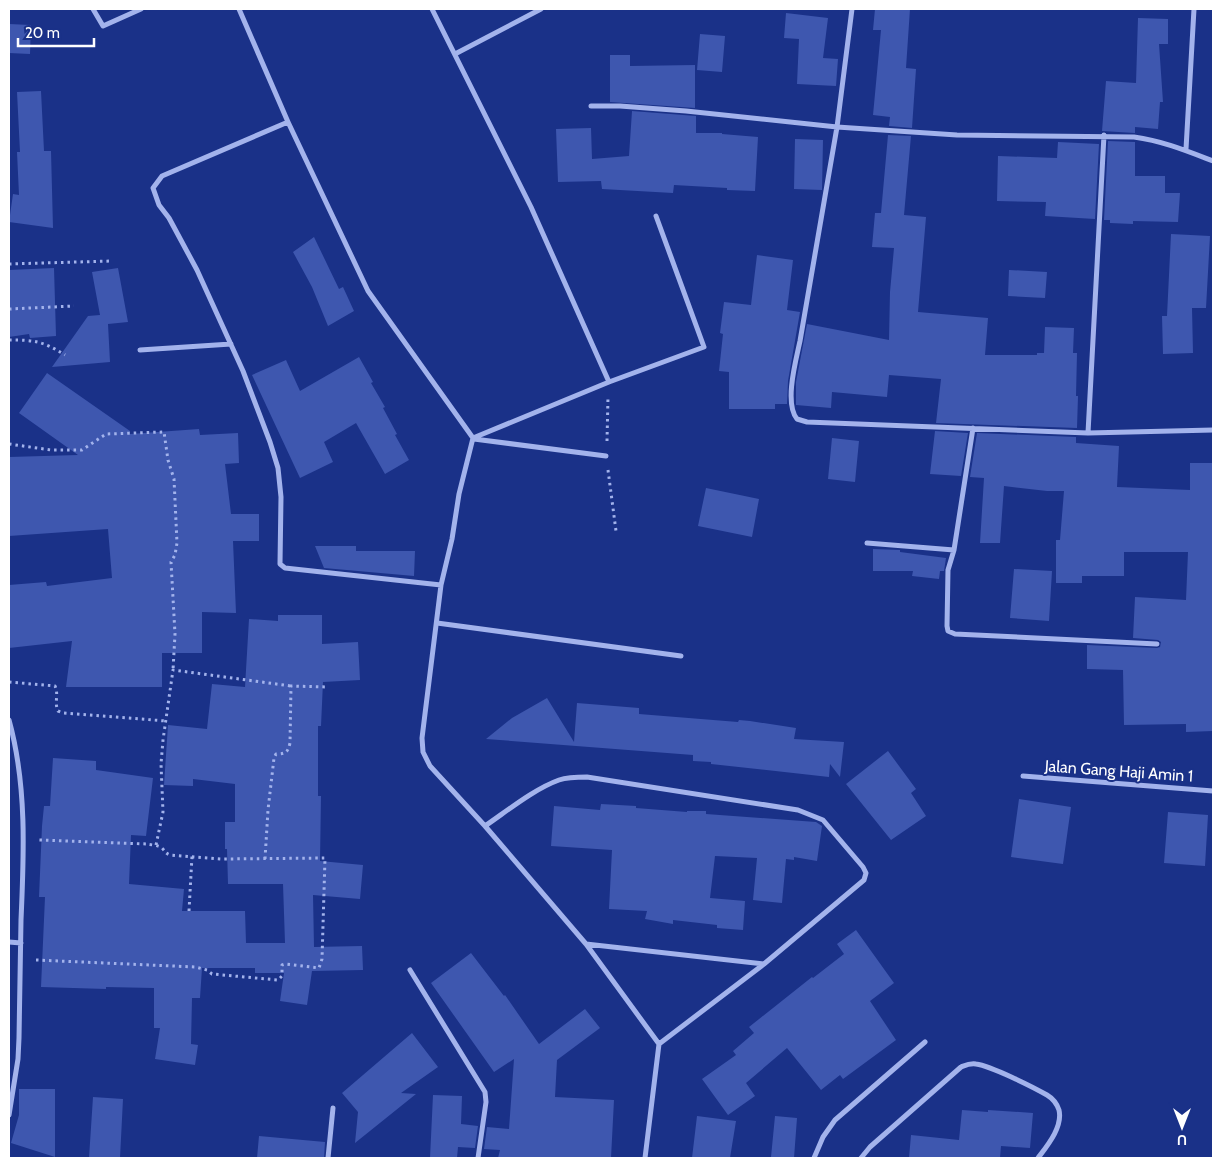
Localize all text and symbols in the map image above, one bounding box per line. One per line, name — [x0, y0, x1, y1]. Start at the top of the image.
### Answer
scale bar — [18, 15, 94, 47]
text: 20 m — [25, 24, 60, 42]
street label: Jalan Gang Haji Amin 1 — [1043, 756, 1194, 786]
north arrow — [1157, 1102, 1207, 1152]
text: U — [1177, 1131, 1187, 1149]

